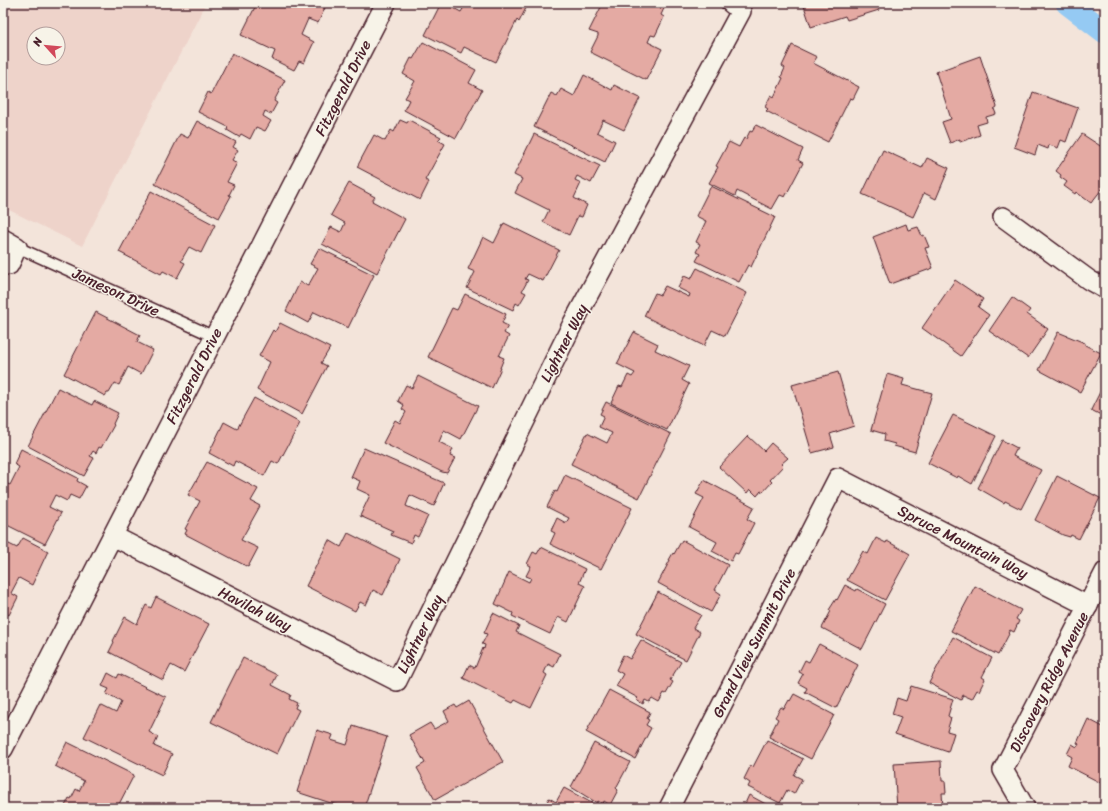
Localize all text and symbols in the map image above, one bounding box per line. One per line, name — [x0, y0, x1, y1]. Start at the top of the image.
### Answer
north arrow — [26, 26, 66, 66]
text: N — [27, 34, 48, 50]
street label: Fitzgerald Drive — [308, 35, 379, 141]
street label: Jameson Drive — [67, 260, 164, 324]
street label: Lightner Way — [533, 299, 595, 387]
street label: Fitzgerald Drive — [159, 323, 230, 429]
street label: Spruce Mountain Way — [893, 498, 1033, 586]
street label: Grand View Summit Drive — [705, 563, 803, 722]
street label: Havilah Way — [214, 579, 297, 639]
street label: Lightner Way — [390, 590, 450, 678]
street label: Discovery Ridge Avenue — [1002, 607, 1096, 757]

